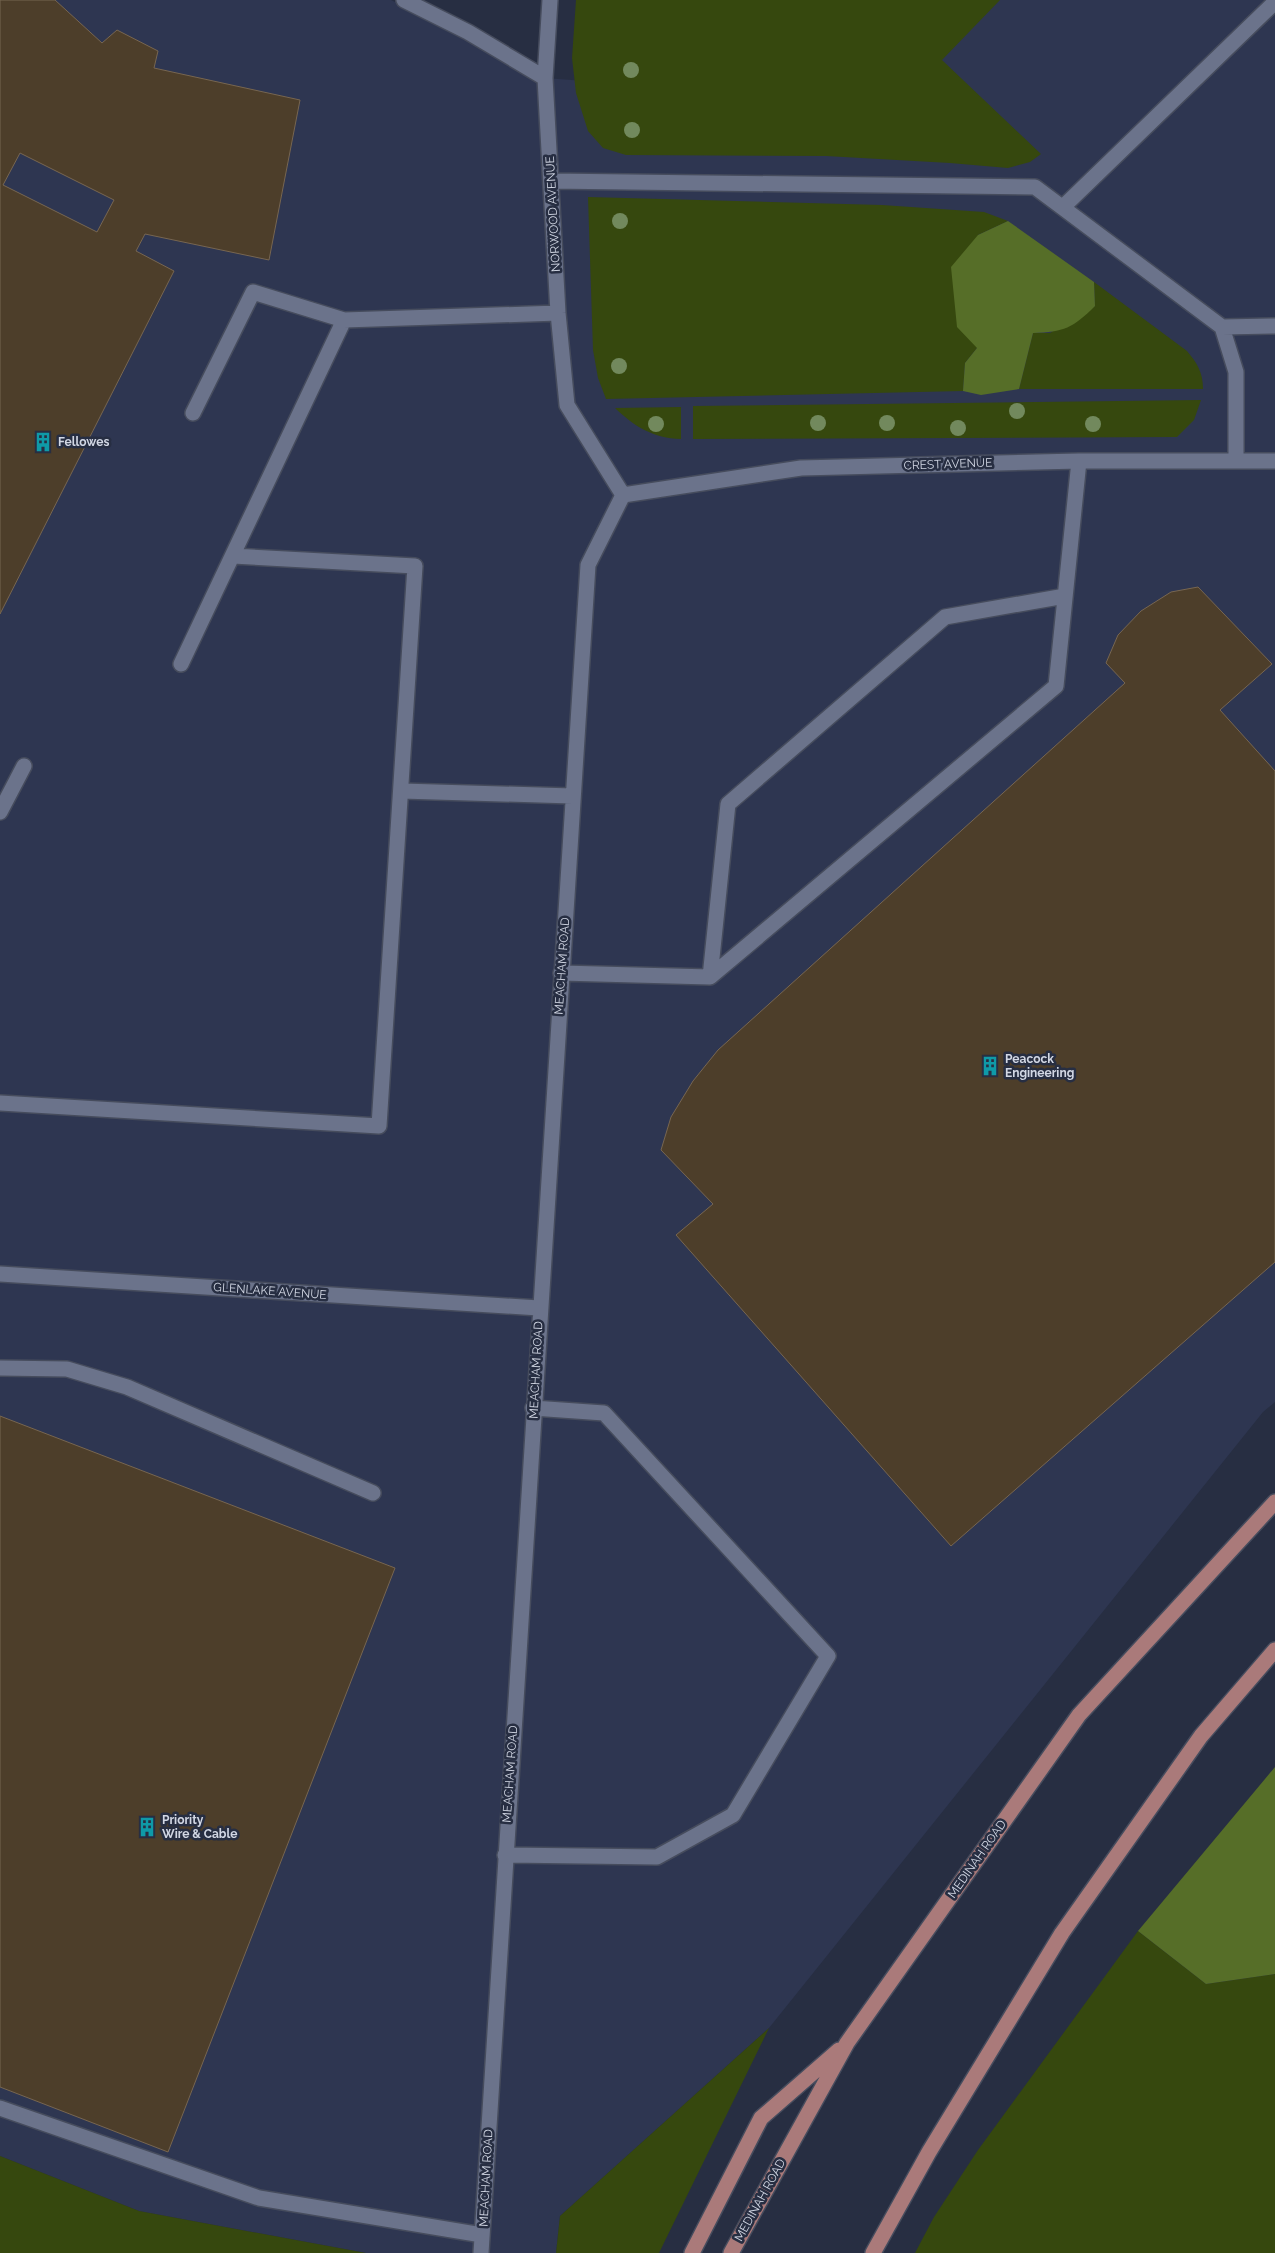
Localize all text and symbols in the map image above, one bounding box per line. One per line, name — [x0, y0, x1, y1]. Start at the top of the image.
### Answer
street label: NORWOOD AVENUE — [543, 156, 563, 272]
building icon: Fellowes — [32, 431, 54, 453]
place label: Fellowes — [58, 435, 109, 449]
street label: CREST AVENUE — [903, 455, 993, 473]
street label: MEACHAM ROAD — [552, 916, 572, 1015]
place label: Peacock Engineering — [1005, 1052, 1074, 1080]
building icon: Peacock Engineering — [979, 1055, 1001, 1077]
street label: GLENLAKE AVENUE — [213, 1280, 327, 1302]
street label: MEACHAM ROAD — [526, 1320, 546, 1419]
street label: MEACHAM ROAD — [500, 1724, 520, 1823]
place label: Priority Wire & Cable — [162, 1813, 237, 1841]
building icon: Priority Wire & Cable — [136, 1816, 158, 1838]
street label: MEDINAH ROAD — [945, 1817, 1009, 1901]
street label: MEACHAM ROAD — [476, 2128, 496, 2227]
street label: MEDINAH ROAD — [732, 2156, 789, 2244]

